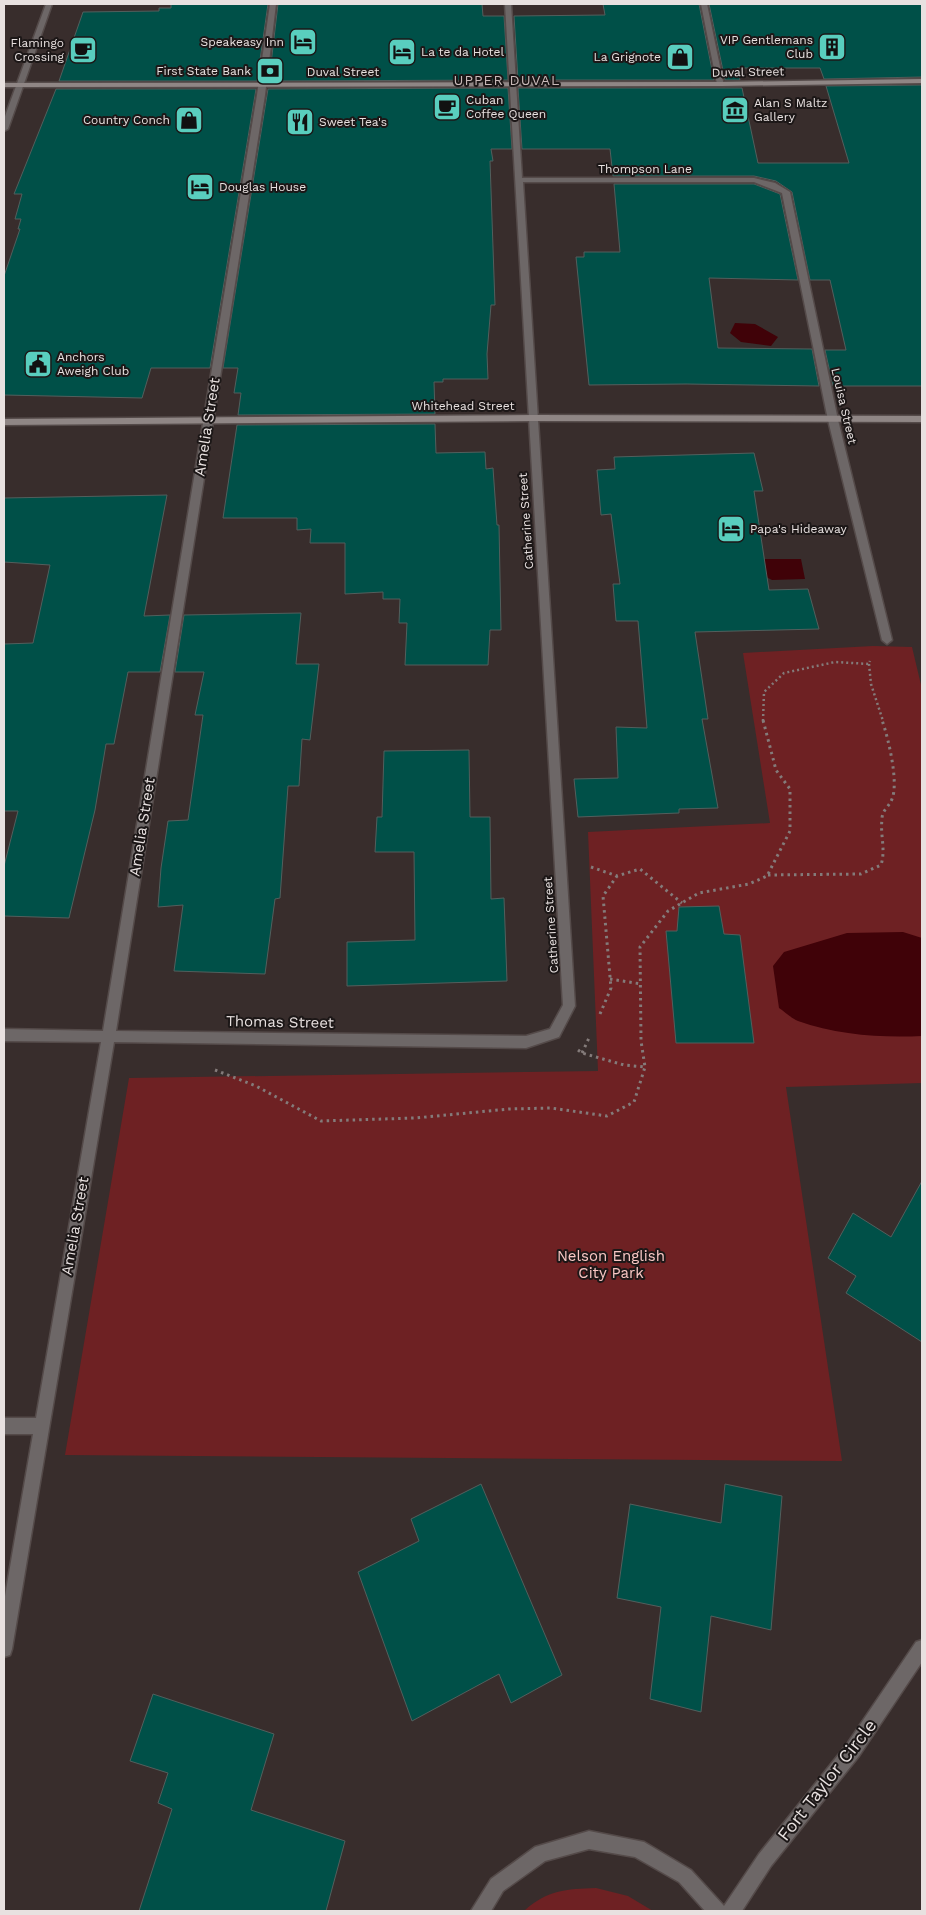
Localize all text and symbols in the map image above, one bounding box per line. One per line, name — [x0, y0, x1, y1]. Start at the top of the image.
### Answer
hotel icon: Speakeasy Inn — [288, 27, 318, 57]
building icon: VIP Gentlemans Club — [817, 32, 847, 62]
place label: VIP Gentlemans Club — [720, 33, 813, 61]
cafe icon: Flamingo Crossing — [68, 35, 98, 65]
place label: Speakeasy Inn — [201, 35, 284, 49]
place label: Flamingo Crossing — [11, 36, 65, 64]
hotel icon: La te da Hotel — [387, 37, 417, 67]
shop icon: La Grignote — [665, 42, 695, 72]
place label: La te da Hotel — [421, 45, 504, 59]
place label: La Grignote — [594, 50, 661, 64]
bank icon: First State Bank — [255, 56, 285, 86]
place label: First State Bank — [156, 64, 251, 78]
street label: Duval Street — [712, 64, 784, 80]
street label: Duval Street — [307, 65, 379, 79]
district label: UPPER DUVAL — [454, 72, 560, 88]
cafe icon: Cuban Coffee Queen — [432, 92, 462, 122]
place label: Cuban Coffee Queen — [466, 93, 546, 121]
museum icon: Alan S Maltz Gallery — [720, 95, 750, 125]
place label: Alan S Maltz Gallery — [754, 96, 828, 124]
shop icon: Country Conch — [174, 105, 204, 135]
restaurant icon: Sweet Tea's — [285, 107, 315, 137]
place label: Country Conch — [83, 113, 170, 127]
place label: Sweet Tea's — [319, 115, 387, 129]
street label: Thompson Lane — [598, 162, 692, 176]
hotel icon: Douglas House — [185, 172, 215, 202]
place label: Douglas House — [219, 180, 306, 194]
public building icon: Anchors Aweigh Club — [23, 349, 53, 379]
place label: Anchors Aweigh Club — [57, 350, 129, 378]
street label: Louisa Street — [828, 366, 860, 446]
street label: Amelia Street — [190, 376, 224, 478]
street label: Whitehead Street — [412, 399, 515, 413]
street label: Catherine Street — [516, 472, 536, 570]
hotel icon: Papa's Hideaway — [716, 514, 746, 544]
place label: Papa's Hideaway — [750, 522, 847, 536]
street label: Amelia Street — [125, 776, 159, 878]
street label: Catherine Street — [541, 876, 561, 974]
street label: Thomas Street — [226, 1012, 335, 1032]
street label: Amelia Street — [57, 1175, 93, 1277]
park label: Nelson English City Park — [557, 1247, 665, 1282]
street label: Fort Taylor Circle — [773, 1715, 881, 1845]

